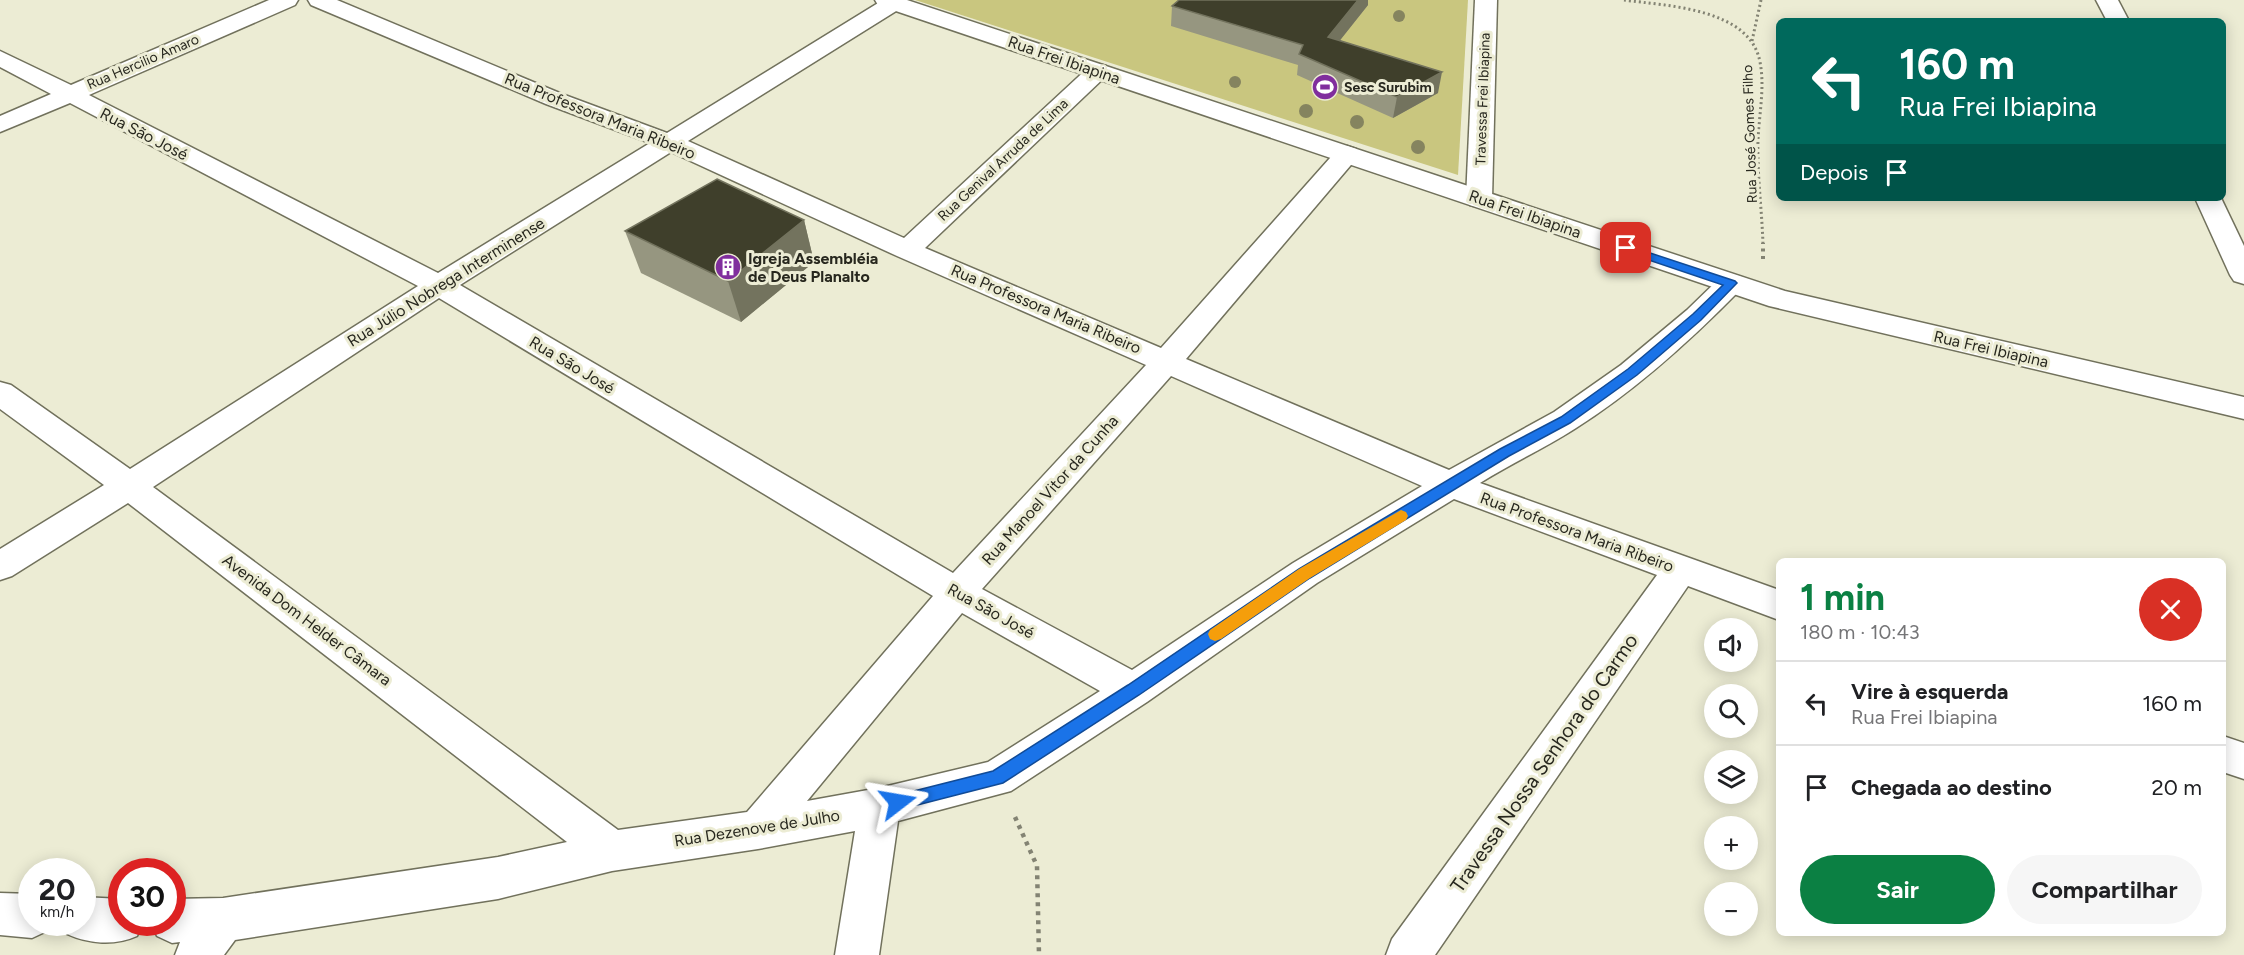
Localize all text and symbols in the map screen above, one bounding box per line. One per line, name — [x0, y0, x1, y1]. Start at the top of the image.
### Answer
street label: Rua Hercilio Amaro — [84, 31, 202, 93]
street label: Rua Frei Ibiapina — [1005, 32, 1123, 88]
street label: Travessa Frei Ibiapina — [1472, 32, 1494, 166]
text: 160 m — [1899, 39, 2015, 90]
icon: left — [1800, 42, 1878, 120]
street label: Rua José Gomes Filho — [1739, 65, 1761, 203]
street label: Rua Professora Maria Ribeiro — [502, 69, 698, 163]
sports icon: Sesc Surubim — [1310, 72, 1340, 102]
place label: Sesc Surubim — [1344, 79, 1432, 96]
text: Rua Frei Ibiapina — [1899, 90, 2097, 123]
street label: Rua Genival Arruda de Lima — [934, 95, 1072, 225]
street label: Rua São José — [97, 104, 191, 164]
icon: arrive — [1880, 156, 1913, 189]
text: Depois — [1800, 159, 1868, 186]
street label: Rua Frei Ibiapina — [1466, 186, 1584, 242]
street label: Rua Júlio Nobrega Interminense — [344, 213, 548, 351]
pin — [1600, 222, 1651, 273]
icon: arrive — [1609, 231, 1642, 264]
place label: Igreja Assembléia de Deus Planalto — [748, 249, 878, 286]
building icon: Igreja Assembléia de Deus Planalto — [713, 252, 743, 282]
street label: Rua Professora Maria Ribeiro — [948, 260, 1144, 358]
street label: Rua Frei Ibiapina — [1932, 327, 2050, 371]
street label: Rua São José — [526, 332, 618, 398]
street label: Rua Manoel Vitor da Cunha — [978, 411, 1122, 569]
street label: Rua Professora Maria Ribeiro — [1478, 488, 1676, 576]
street label: Avenida Dom Helder Câmara — [219, 550, 395, 690]
text: 1 min — [1800, 576, 1885, 619]
button: close — [2139, 578, 2202, 641]
street label: Rua São José — [944, 579, 1038, 643]
map controls — [1704, 618, 1758, 936]
button: sound — [1704, 618, 1758, 672]
text: 180 m · 10:43 — [1800, 620, 1920, 644]
street label: Travessa Nossa Senhora do Carmo — [1445, 629, 1643, 897]
text: Vire à esquerda — [1851, 678, 2009, 705]
button: search — [1704, 684, 1758, 738]
icon: left — [1800, 687, 1833, 720]
text: 160 m — [2142, 690, 2202, 717]
text: Rua Frei Ibiapina — [1851, 705, 1998, 729]
button: layers — [1704, 750, 1758, 804]
position arrow — [866, 770, 930, 834]
icon: arrive — [1800, 771, 1833, 804]
text: Chegada ao destino — [1851, 774, 2052, 801]
text: 20 m — [2151, 774, 2202, 801]
street label: Rua Dezenove de Julho — [673, 806, 841, 850]
button: + — [1704, 816, 1758, 870]
button: Sair — [1800, 855, 1995, 924]
button: Compartilhar — [2007, 855, 2202, 924]
speed limit sign: 30 — [108, 858, 186, 936]
text: 20 — [39, 871, 75, 908]
button: − — [1704, 882, 1758, 936]
text: km/h — [40, 903, 74, 921]

